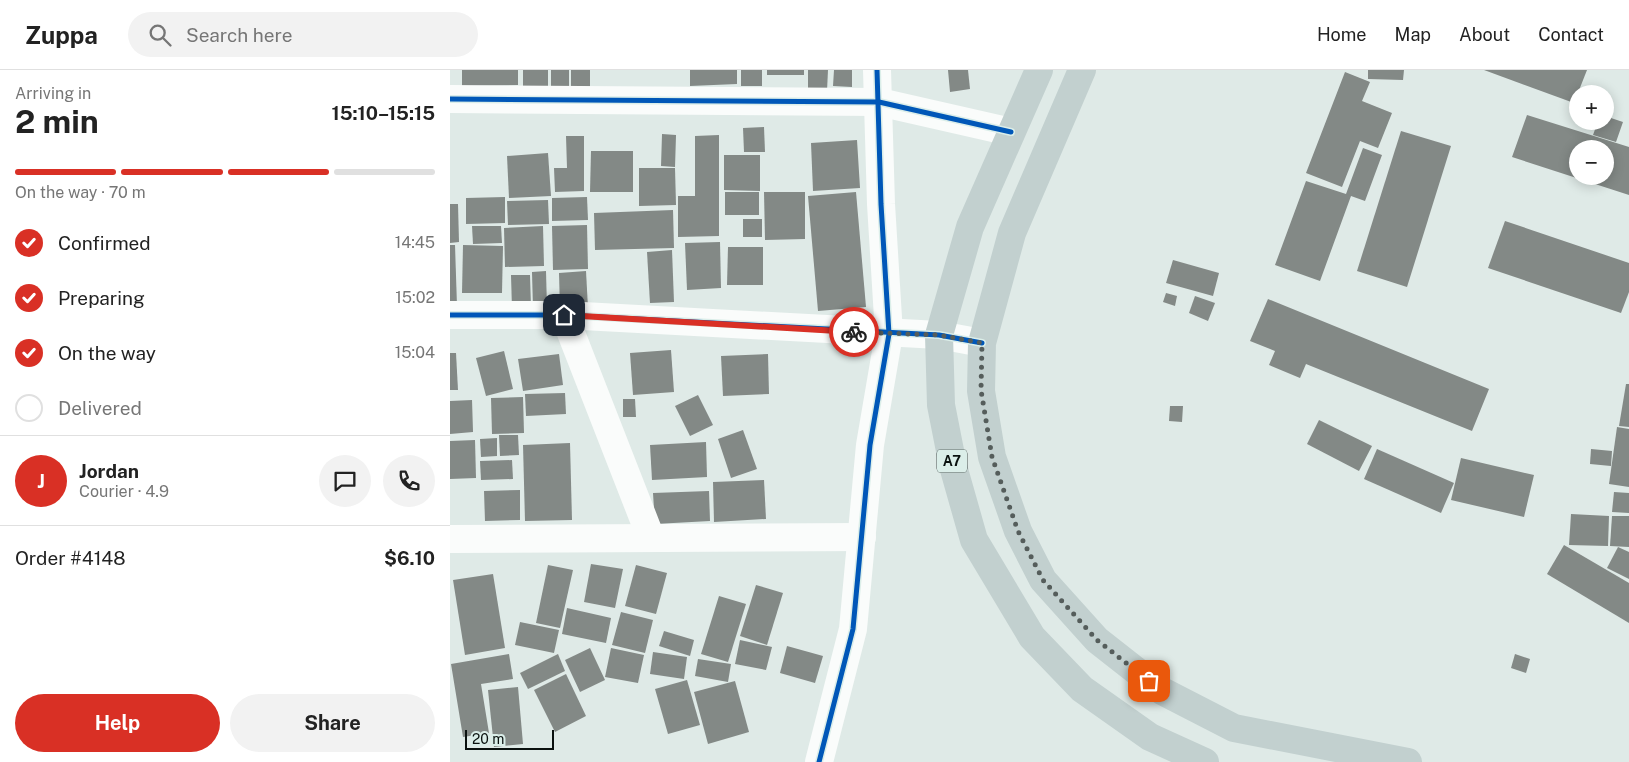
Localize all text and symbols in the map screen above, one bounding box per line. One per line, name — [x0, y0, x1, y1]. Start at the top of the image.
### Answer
search box — [128, 12, 478, 57]
text: Zuppa — [25, 21, 98, 49]
icon: search — [146, 21, 174, 49]
text: Search here — [186, 24, 293, 46]
text: Home — [1317, 24, 1367, 45]
text: Map — [1395, 24, 1431, 45]
text: About — [1459, 24, 1510, 45]
text: Contact — [1538, 24, 1604, 45]
text: Arriving in — [15, 84, 91, 103]
map controls — [1569, 85, 1614, 185]
button: + — [1569, 85, 1614, 130]
text: 15:10–15:15 — [332, 102, 435, 124]
text: 2 min — [15, 103, 99, 140]
button: − — [1569, 140, 1614, 185]
text: On the way · 70 m — [15, 183, 145, 202]
icon: check — [15, 229, 43, 257]
text: Confirmed — [58, 232, 151, 254]
text: 14:45 — [395, 233, 435, 252]
icon: check — [15, 284, 43, 312]
text: Preparing — [58, 287, 145, 309]
text: 15:02 — [395, 288, 435, 307]
pin — [543, 294, 585, 336]
icon: home — [550, 301, 578, 329]
courier — [829, 307, 879, 357]
icon: bike — [840, 318, 868, 346]
icon: check — [15, 339, 43, 367]
text: On the way — [58, 342, 156, 364]
text: 15:04 — [395, 343, 435, 362]
text: Delivered — [58, 397, 142, 419]
road number: A7 — [937, 450, 967, 472]
button: chat — [319, 455, 371, 507]
button: phone — [383, 455, 435, 507]
text: Jordan — [79, 460, 139, 482]
text: J — [37, 470, 45, 492]
text: Courier · 4.9 — [79, 482, 169, 501]
text: Order #4148 — [15, 547, 126, 569]
text: $6.10 — [384, 547, 435, 569]
pin — [1128, 660, 1170, 702]
icon: bag — [1135, 667, 1163, 695]
button: Help — [15, 694, 220, 752]
button: Share — [230, 694, 435, 752]
scale bar — [465, 727, 554, 750]
text: 20 m — [472, 731, 504, 747]

